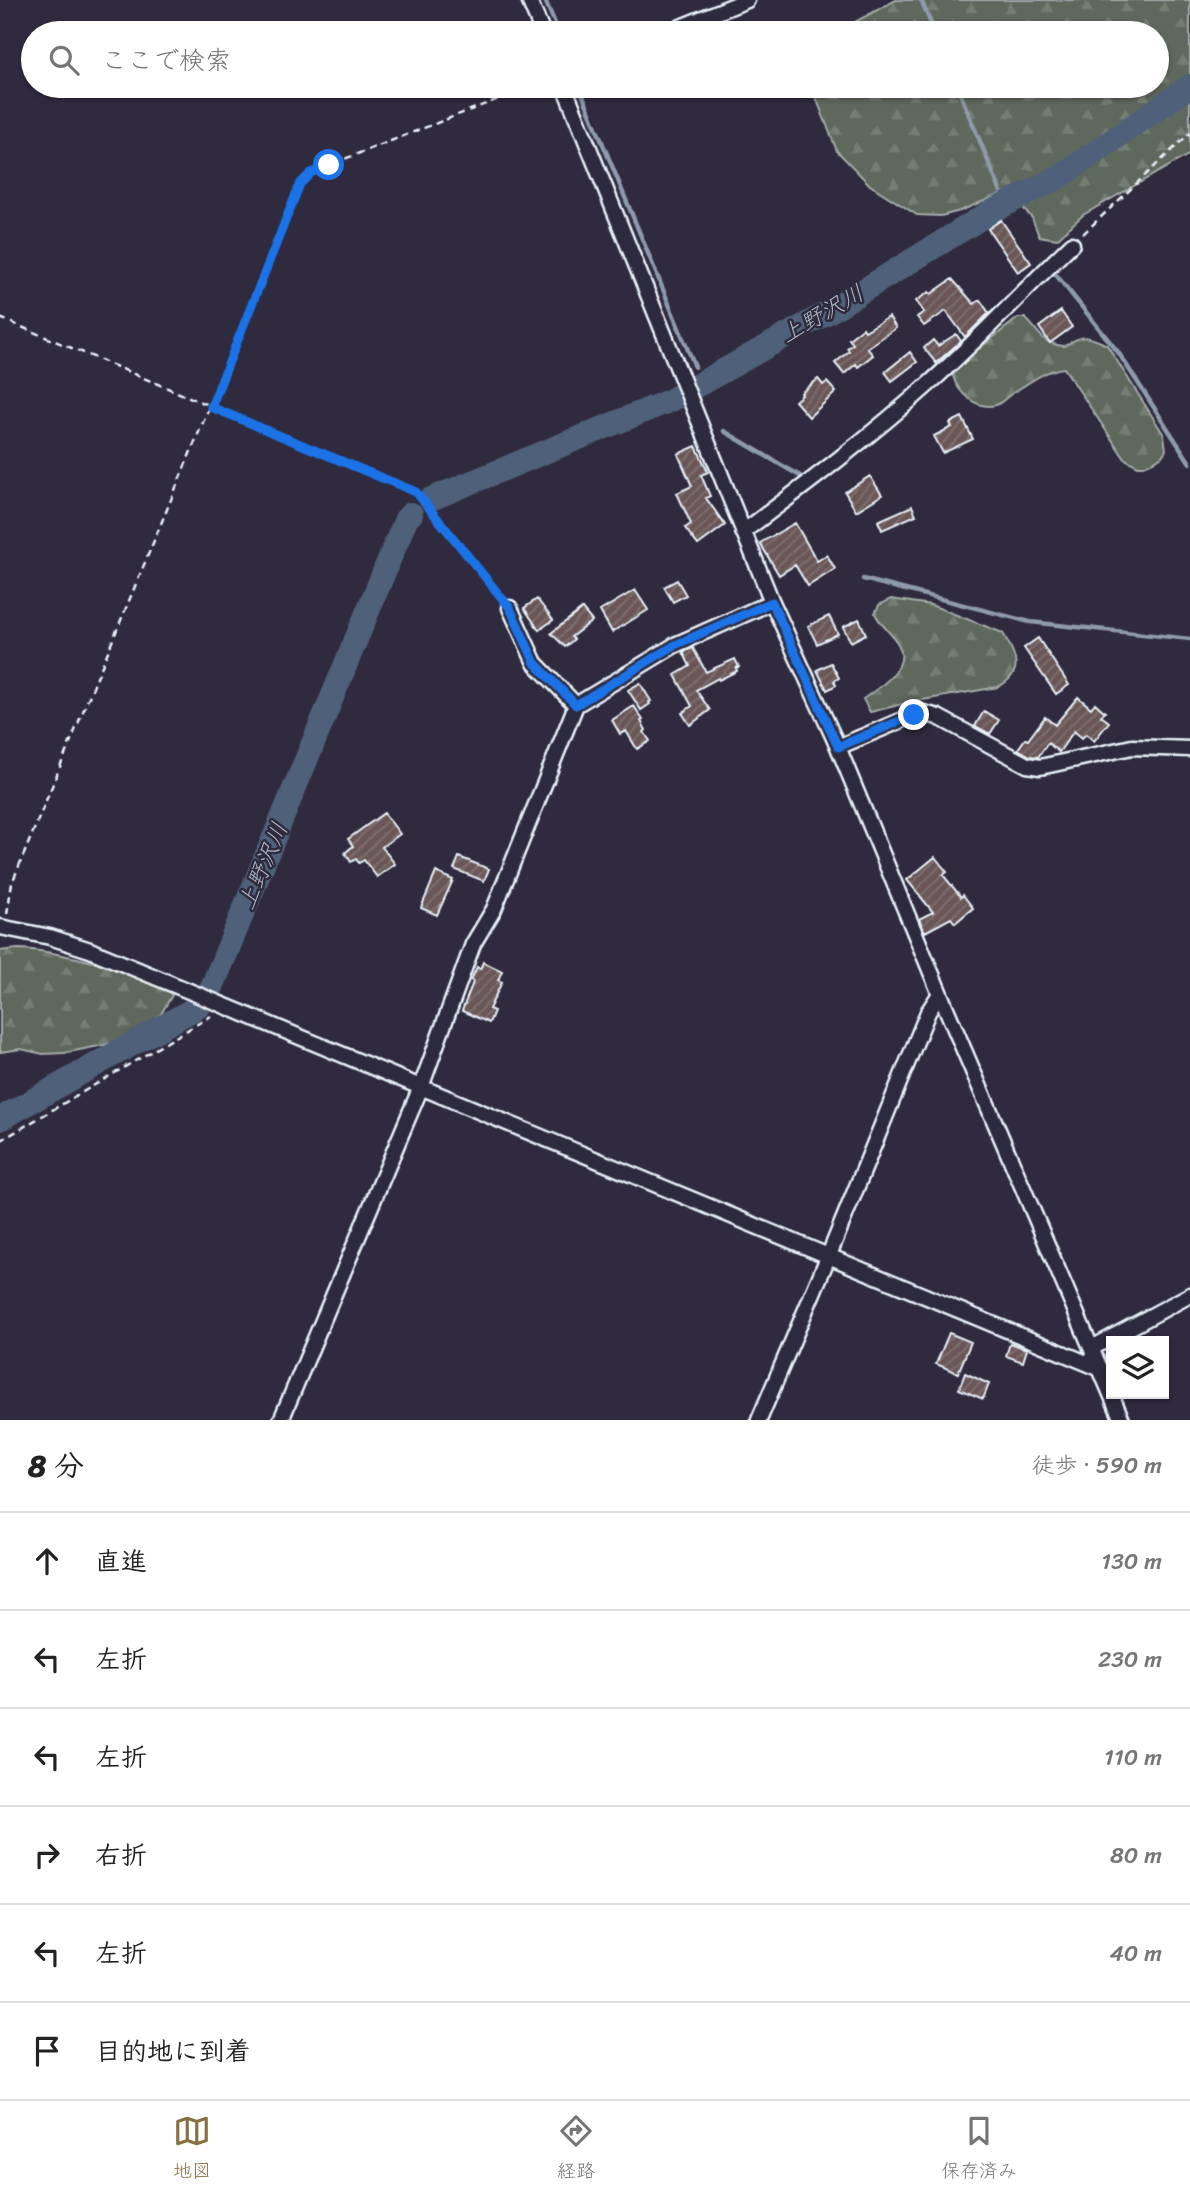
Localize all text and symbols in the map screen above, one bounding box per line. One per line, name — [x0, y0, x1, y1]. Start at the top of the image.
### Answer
search box — [21, 21, 1169, 98]
text: ここで検索 — [101, 37, 231, 83]
icon: search — [45, 41, 83, 79]
route start — [313, 149, 344, 180]
water label: 上野沢川 — [772, 273, 872, 355]
route end — [898, 699, 929, 730]
water label: 上野沢川 — [226, 816, 300, 916]
map controls — [1106, 1336, 1169, 1399]
button: layers — [1106, 1336, 1169, 1399]
text: 8 分 — [28, 1439, 84, 1493]
text: 徒歩 · 590 m — [1032, 1445, 1162, 1486]
text: 直進 — [95, 1538, 147, 1584]
text: 130 m — [1101, 1541, 1162, 1582]
icon: ahead — [28, 1542, 66, 1580]
text: 左折 — [95, 1636, 147, 1682]
text: 230 m — [1098, 1639, 1162, 1680]
icon: left — [28, 1640, 66, 1678]
text: 左折 — [95, 1734, 147, 1780]
text: 110 m — [1104, 1737, 1162, 1778]
icon: left — [28, 1738, 66, 1776]
text: 右折 — [95, 1832, 147, 1878]
text: 80 m — [1110, 1835, 1162, 1876]
icon: right — [28, 1836, 66, 1874]
text: 左折 — [95, 1930, 147, 1976]
text: 40 m — [1109, 1933, 1162, 1974]
icon: left — [28, 1934, 66, 1972]
text: 目的地に到着 — [95, 2028, 251, 2074]
icon: arrive — [28, 2032, 66, 2070]
tab: 地図 — [173, 2112, 211, 2187]
tab: 経路 — [557, 2112, 595, 2187]
tab: 保存済み — [941, 2112, 1017, 2187]

